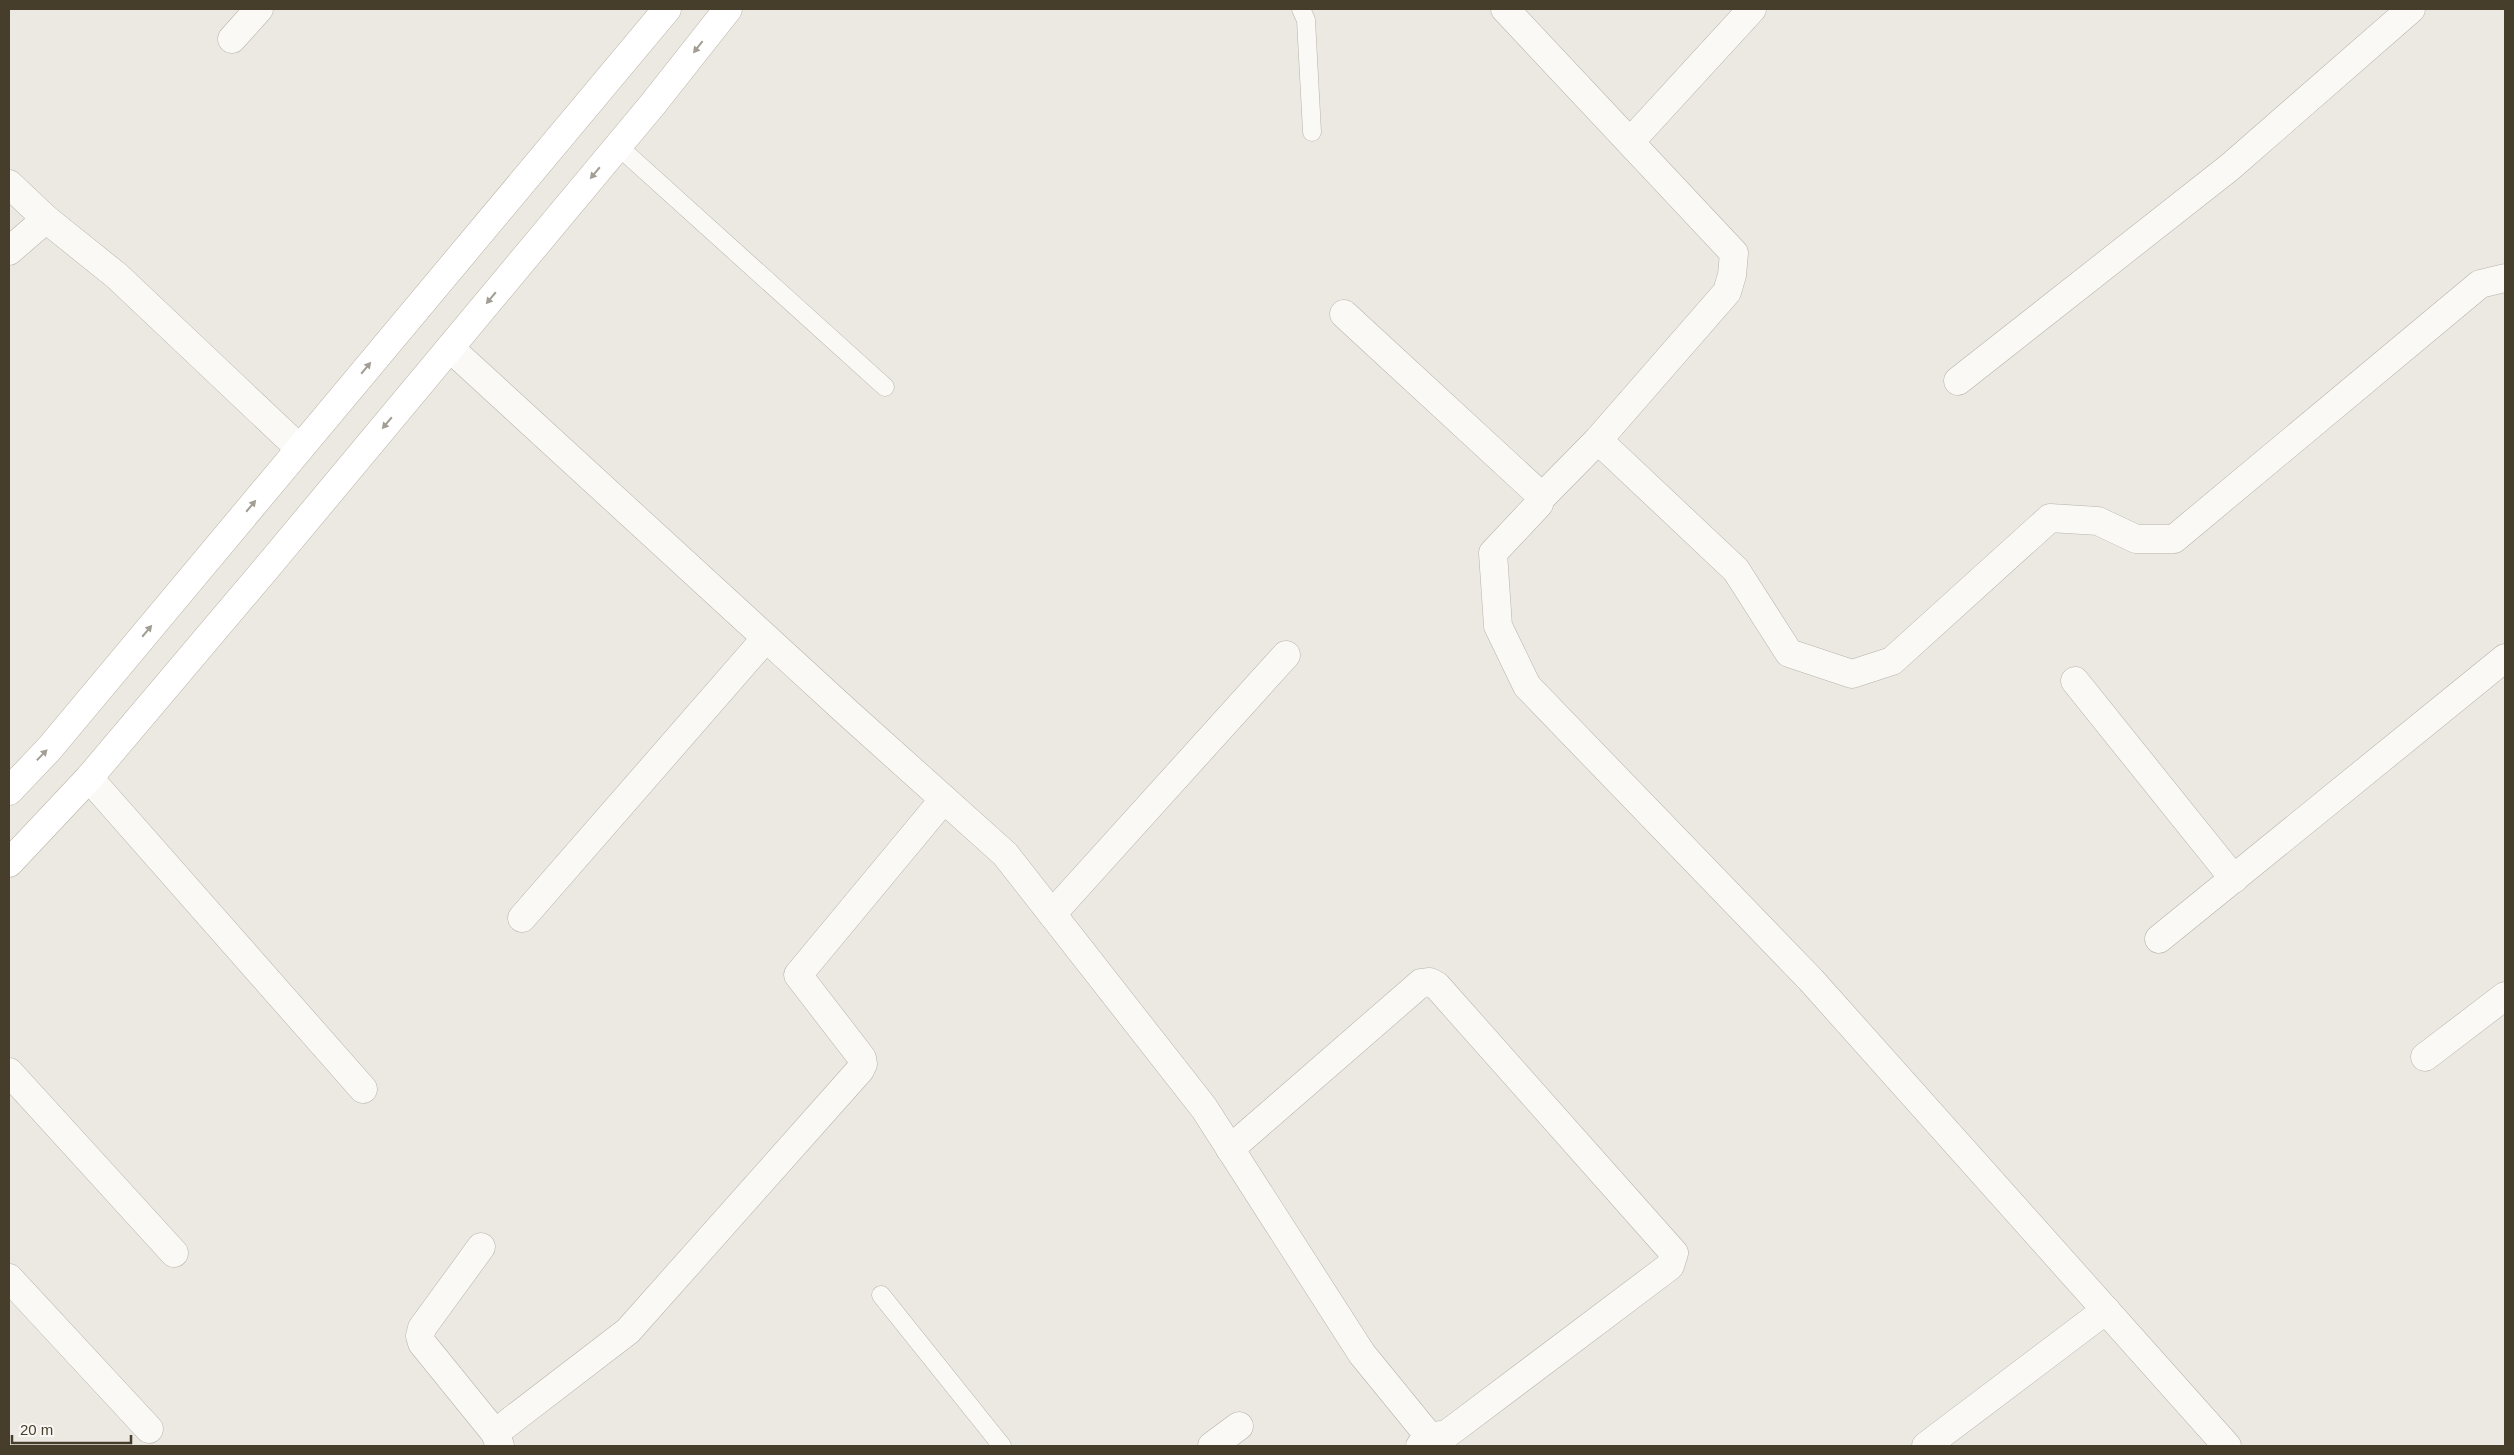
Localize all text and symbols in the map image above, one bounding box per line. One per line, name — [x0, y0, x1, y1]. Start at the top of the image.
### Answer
one-way arrow — [692, 40, 703, 53]
one-way arrow — [590, 166, 601, 179]
one-way arrow — [486, 292, 497, 305]
one-way arrow — [360, 362, 372, 374]
one-way arrow — [382, 416, 393, 429]
one-way arrow — [245, 500, 256, 513]
one-way arrow — [141, 625, 152, 638]
one-way arrow — [36, 750, 48, 762]
scale bar — [12, 1412, 131, 1444]
text: 20 m — [20, 1421, 53, 1438]

